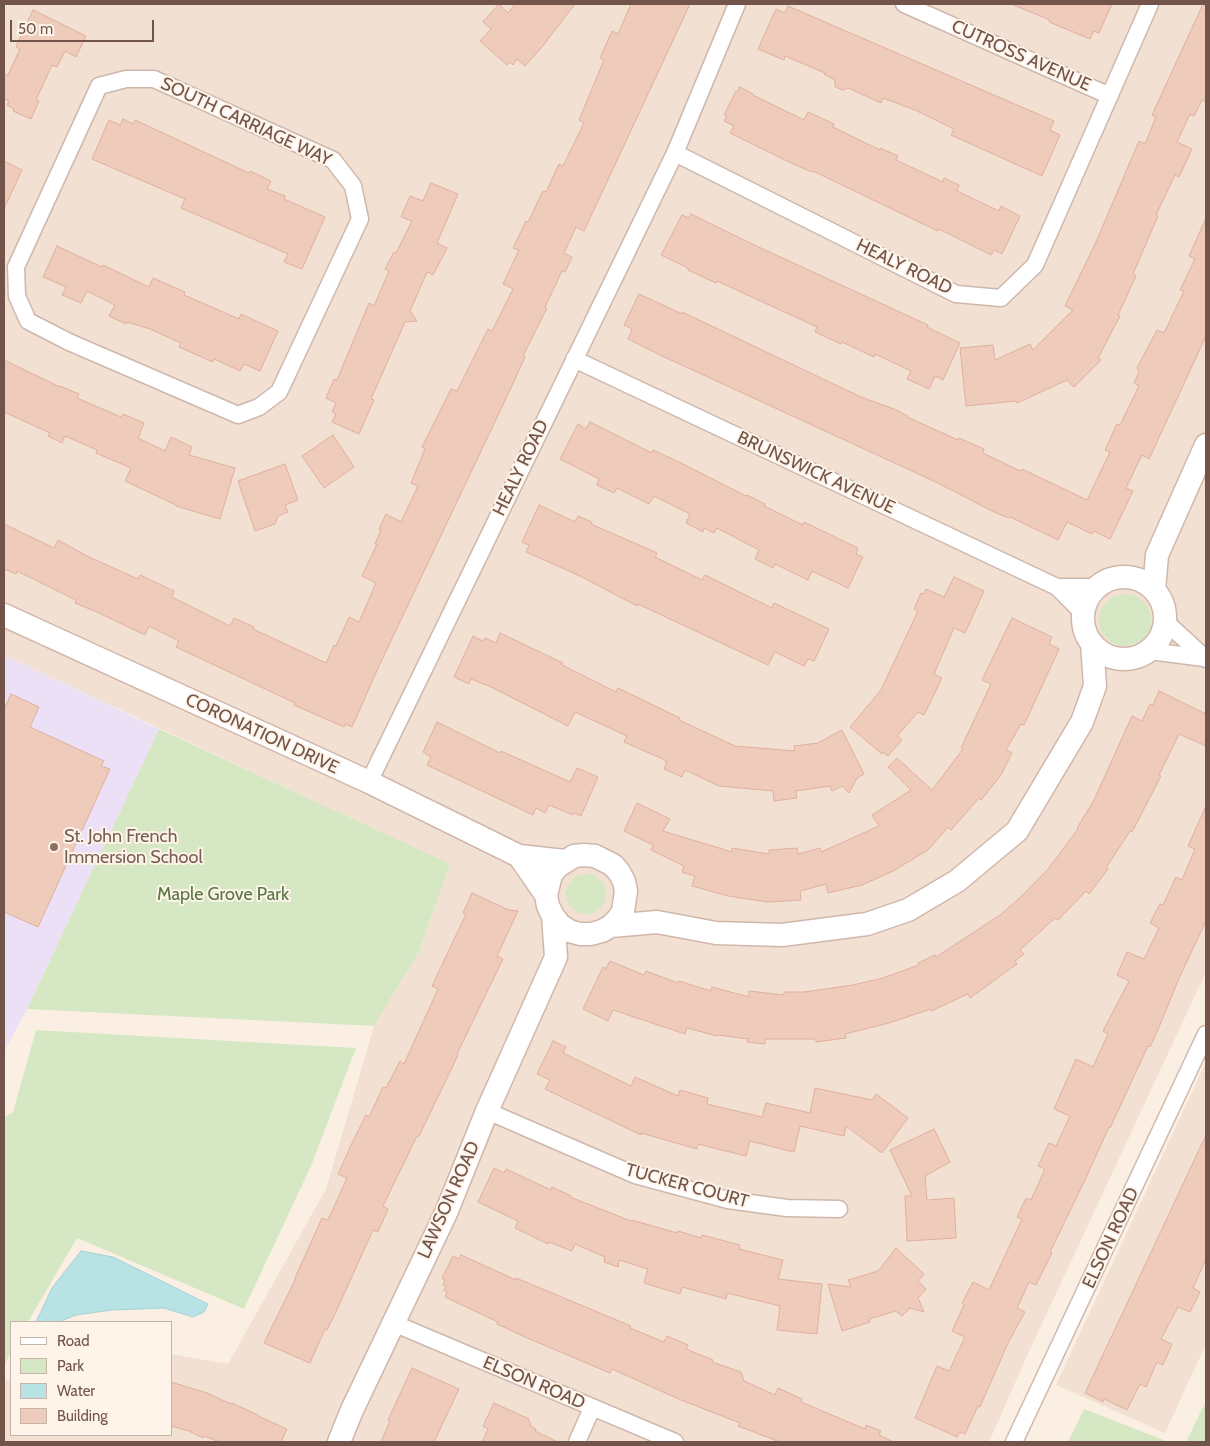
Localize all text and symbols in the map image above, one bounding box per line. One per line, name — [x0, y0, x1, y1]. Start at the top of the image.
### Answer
scale bar — [12, 10, 156, 42]
street label: CUTROSS AVENUE — [948, 16, 1094, 96]
text: 50 m — [18, 20, 53, 38]
street label: SOUTH CARRIAGE WAY — [157, 73, 335, 171]
street label: HEALY ROAD — [853, 235, 955, 299]
street label: HEALY ROAD — [489, 417, 553, 519]
street label: BRUNSWICK AVENUE — [734, 427, 898, 519]
street label: CORONATION DRIVE — [182, 689, 342, 779]
place label: St. John French Immersion School — [64, 826, 203, 869]
marker: St. John French Immersion School — [48, 841, 60, 853]
park label: Maple Grove Park — [157, 884, 289, 906]
street label: LAWSON ROAD — [413, 1138, 485, 1262]
street label: TUCKER COURT — [623, 1159, 751, 1213]
street label: ELSON ROAD — [1078, 1184, 1144, 1292]
legend — [10, 1321, 172, 1436]
text: Road — [57, 1332, 90, 1350]
street label: ELSON ROAD — [480, 1352, 588, 1414]
text: Park — [57, 1357, 84, 1375]
text: Water — [57, 1382, 95, 1400]
text: Building — [57, 1407, 108, 1425]

